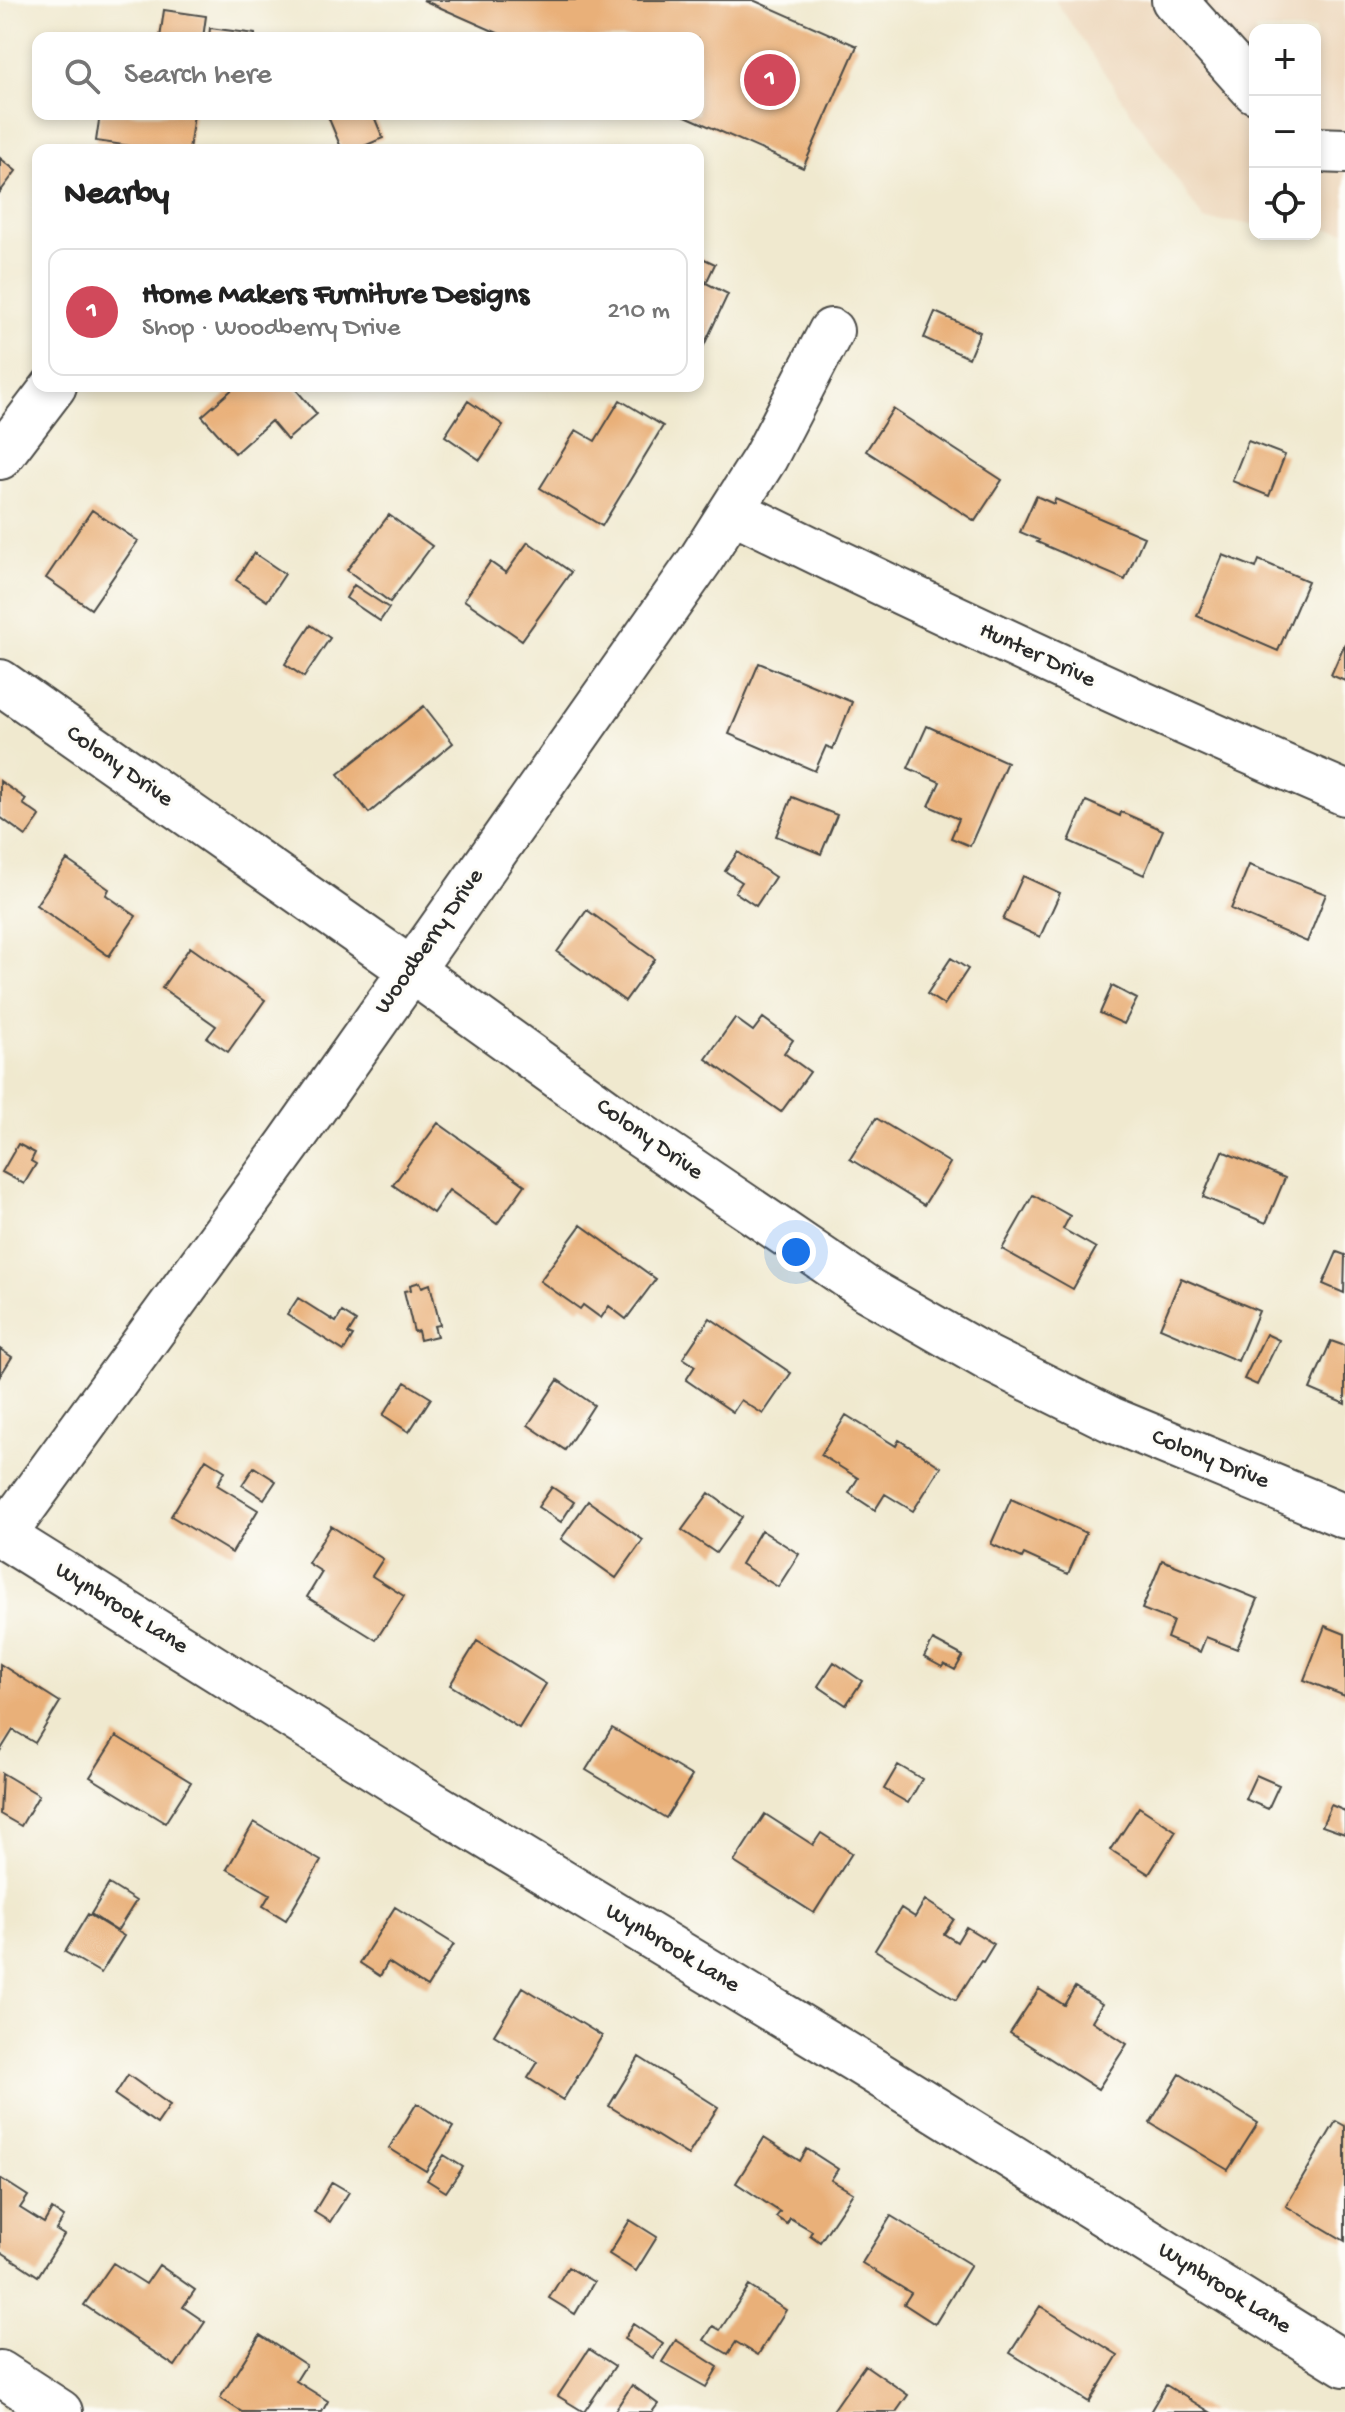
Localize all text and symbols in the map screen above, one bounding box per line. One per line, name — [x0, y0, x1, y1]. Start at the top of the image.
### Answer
map controls — [1249, 24, 1321, 240]
button: + — [1249, 24, 1321, 96]
search box — [32, 32, 704, 120]
pin: 1 — [744, 50, 796, 110]
icon: search — [60, 54, 104, 98]
text: Search here — [124, 59, 272, 94]
button: − — [1249, 96, 1321, 168]
button: locate — [1249, 168, 1321, 240]
text: Nearby — [64, 176, 169, 216]
text: Home Makers Furniture Designs — [142, 279, 529, 314]
text: 1 — [87, 297, 97, 328]
text: 210 m — [607, 297, 670, 328]
text: Shop · Woodberry Drive — [142, 314, 400, 345]
street label: Hunter Drive — [974, 616, 1100, 696]
street label: Colony Drive — [60, 719, 179, 815]
street label: Woodberry Drive — [369, 863, 491, 1020]
street label: Colony Drive — [590, 1092, 709, 1188]
your location — [776, 1232, 816, 1272]
street label: Colony Drive — [1147, 1423, 1274, 1497]
street label: Wynbrook Lane — [49, 1556, 194, 1662]
street label: Wynbrook Lane — [599, 1897, 745, 2001]
street label: Wynbrook Lane — [1152, 2236, 1297, 2342]

